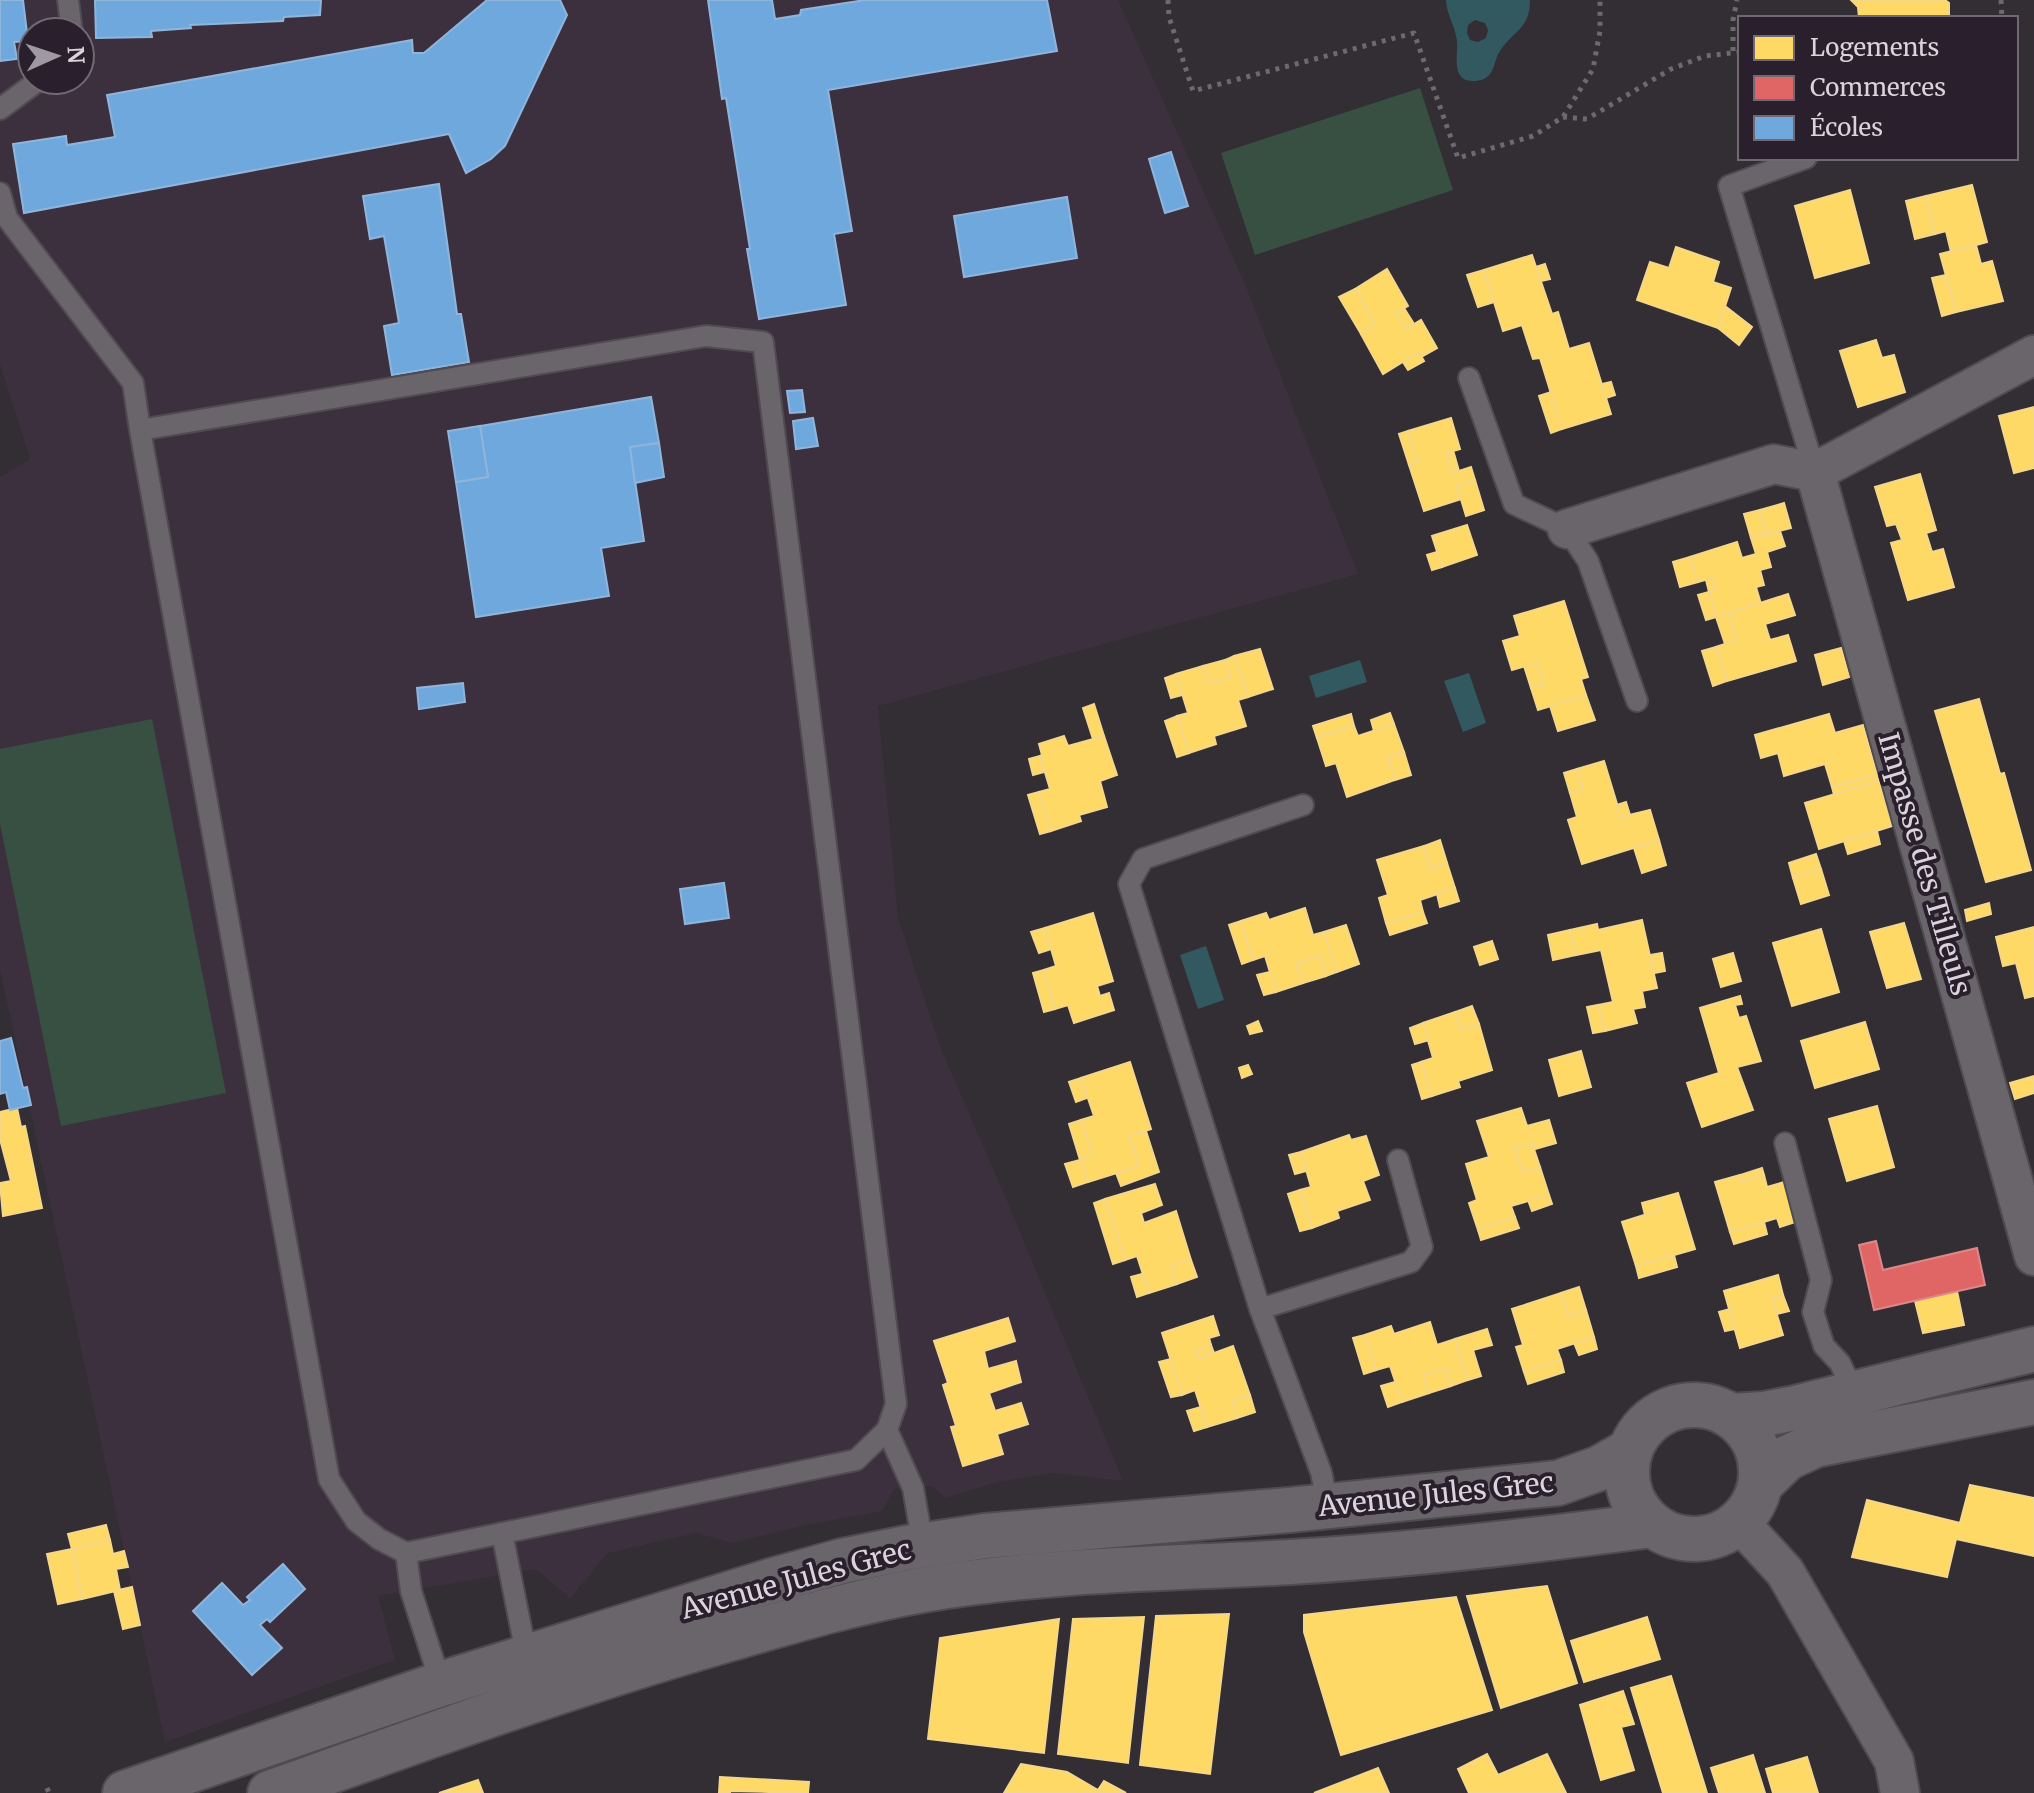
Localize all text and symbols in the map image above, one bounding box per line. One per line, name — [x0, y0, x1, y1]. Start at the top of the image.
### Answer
north arrow — [16, 16, 96, 96]
legend — [1738, 16, 2018, 160]
text: Logements — [1810, 32, 1939, 63]
text: N — [62, 46, 90, 65]
text: Commerces — [1810, 72, 1946, 103]
text: Écoles — [1810, 111, 1883, 143]
street label: Impasse des Tilleuls — [1870, 729, 1980, 999]
street label: Avenue Jules Grec — [1315, 1464, 1556, 1524]
street label: Avenue Jules Grec — [676, 1531, 915, 1627]

